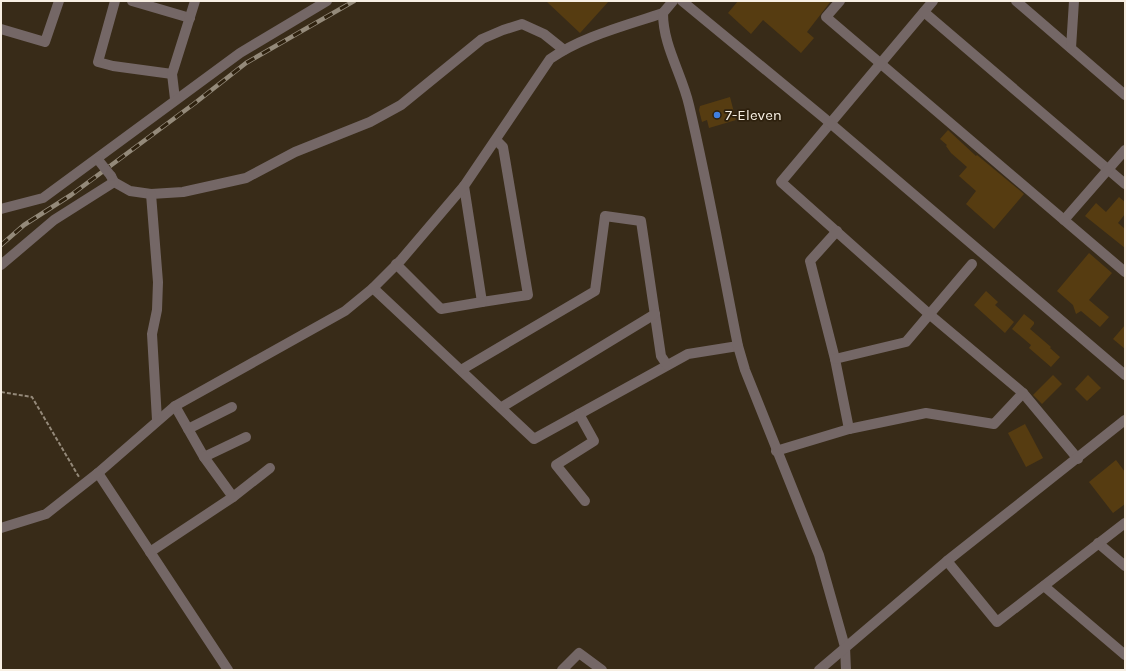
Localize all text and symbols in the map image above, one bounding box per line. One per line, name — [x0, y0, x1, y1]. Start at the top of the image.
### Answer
place label: 7-Eleven — [725, 106, 782, 124]
marker: 7-Eleven — [712, 110, 722, 120]

